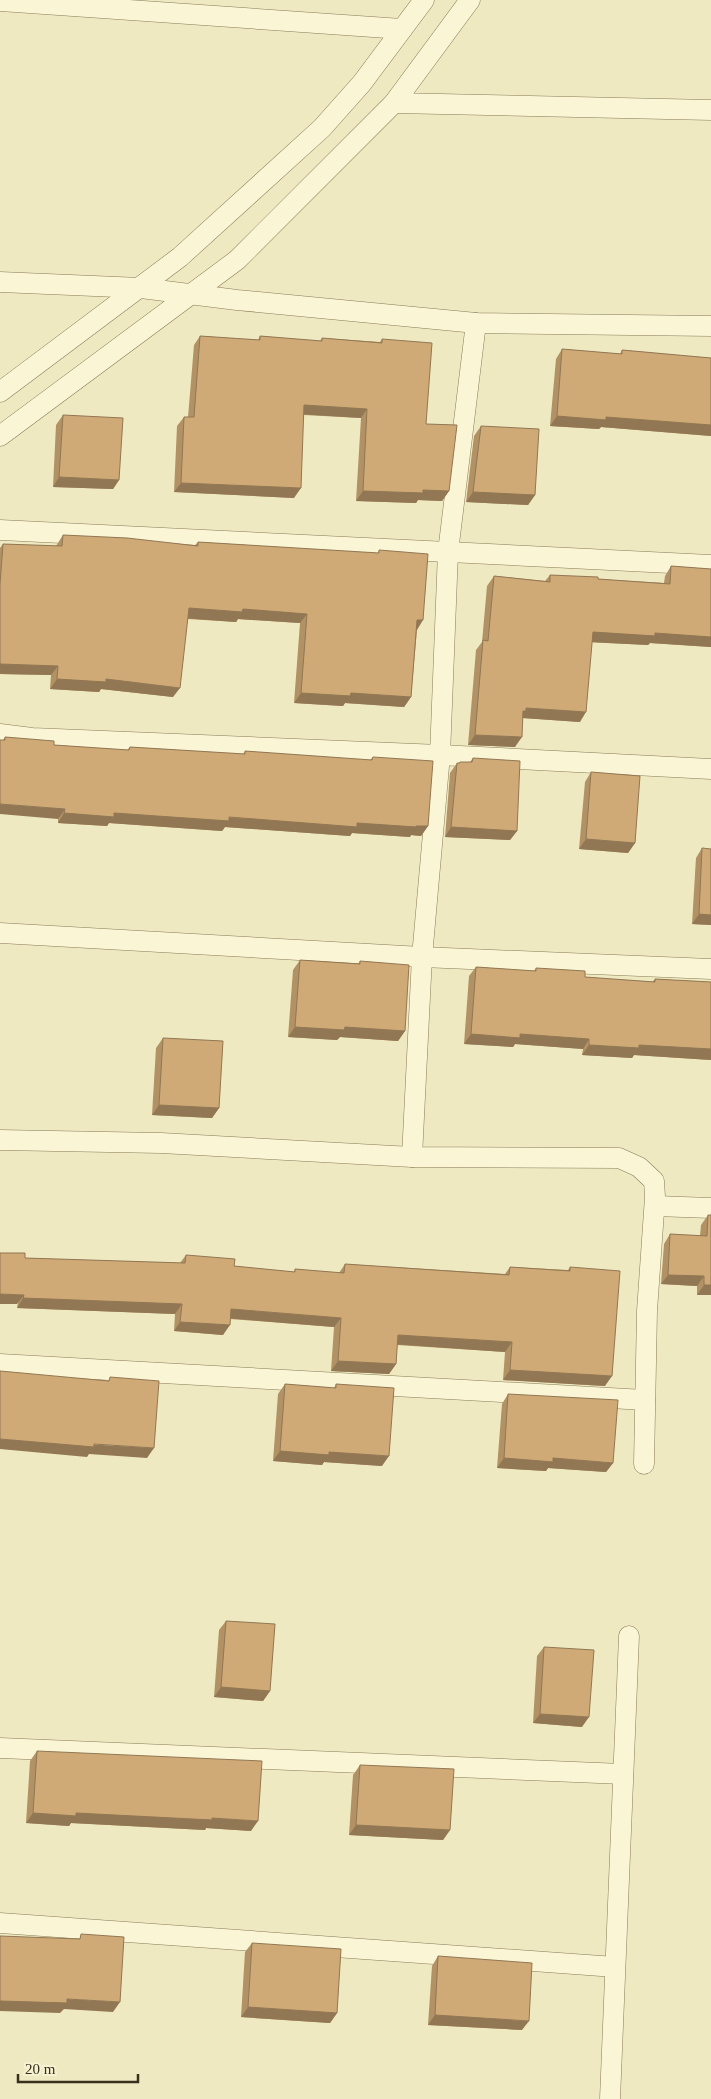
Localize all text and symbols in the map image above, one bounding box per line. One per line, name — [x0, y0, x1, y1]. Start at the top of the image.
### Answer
scale bar — [18, 2052, 138, 2084]
text: 20 m — [25, 2061, 56, 2077]

